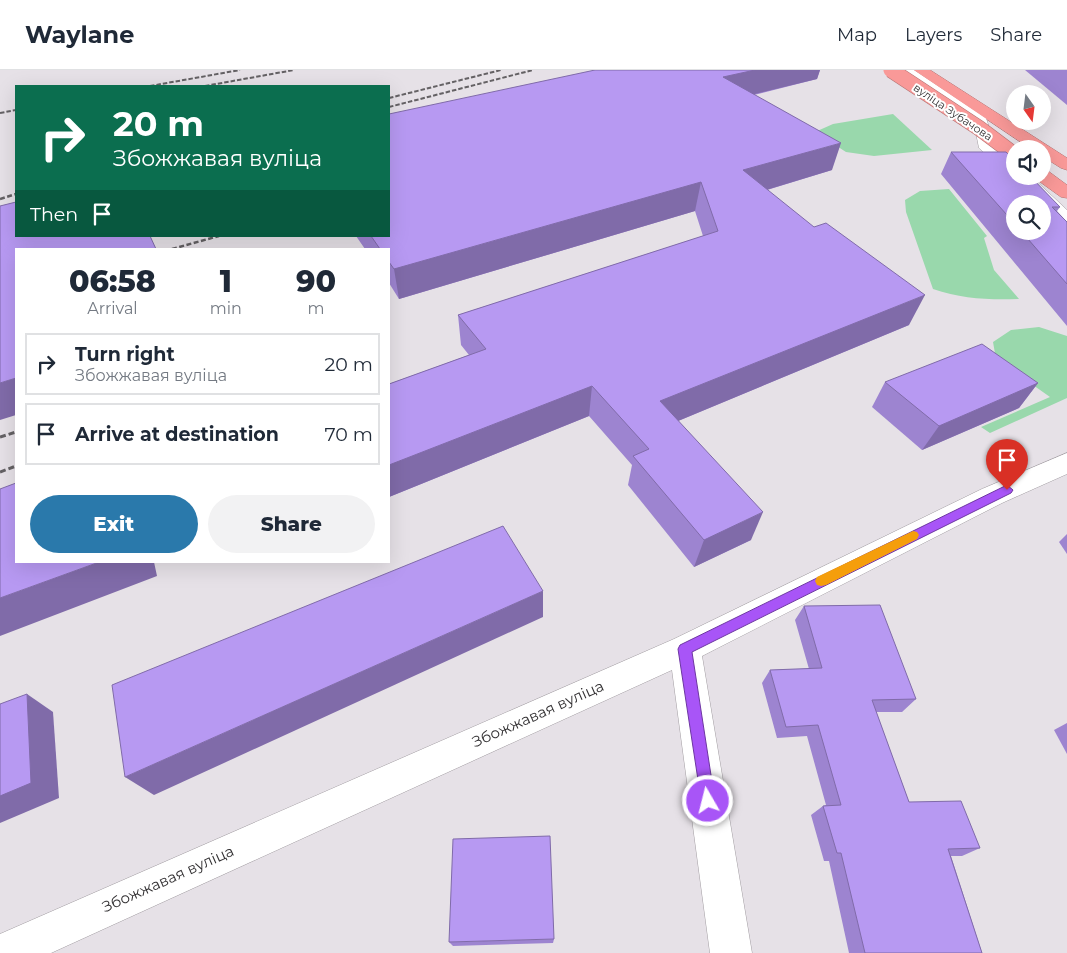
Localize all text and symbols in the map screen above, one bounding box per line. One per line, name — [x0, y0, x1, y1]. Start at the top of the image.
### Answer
text: Waylane — [25, 20, 134, 49]
text: Map — [837, 24, 877, 46]
text: Layers — [905, 24, 962, 46]
text: Share — [990, 24, 1042, 46]
street label: вуліца Зубачова — [911, 80, 995, 144]
north arrow — [1006, 85, 1051, 130]
map controls — [1006, 85, 1051, 240]
text: 20 m — [113, 102, 204, 145]
icon: right — [30, 105, 95, 170]
button: sound — [1006, 140, 1051, 185]
text: Збожжавая вуліца — [113, 145, 322, 172]
button: search — [1006, 195, 1051, 240]
icon: arrive — [88, 200, 116, 228]
text: Then — [30, 203, 78, 226]
text: 06:58 — [69, 263, 156, 300]
text: 1 — [220, 263, 232, 300]
text: 90 — [296, 263, 336, 300]
text: Arrival — [87, 299, 138, 318]
text: min — [210, 299, 242, 318]
text: m — [307, 299, 324, 318]
text: Turn right — [75, 343, 175, 366]
icon: right — [32, 350, 60, 378]
text: 20 m — [325, 353, 373, 376]
text: Збожжавая вуліца — [75, 366, 227, 385]
icon: arrive — [32, 420, 60, 448]
text: Arrive at destination — [75, 423, 279, 446]
text: 70 m — [324, 423, 373, 446]
pin — [986, 439, 1028, 490]
icon: arrive — [993, 446, 1021, 474]
button: Exit — [30, 495, 198, 553]
button: Share — [208, 495, 375, 553]
street label: Збожжавая вуліца — [469, 676, 607, 751]
position arrow — [681, 774, 733, 826]
street label: Збожжавая вуліца — [99, 841, 237, 916]

